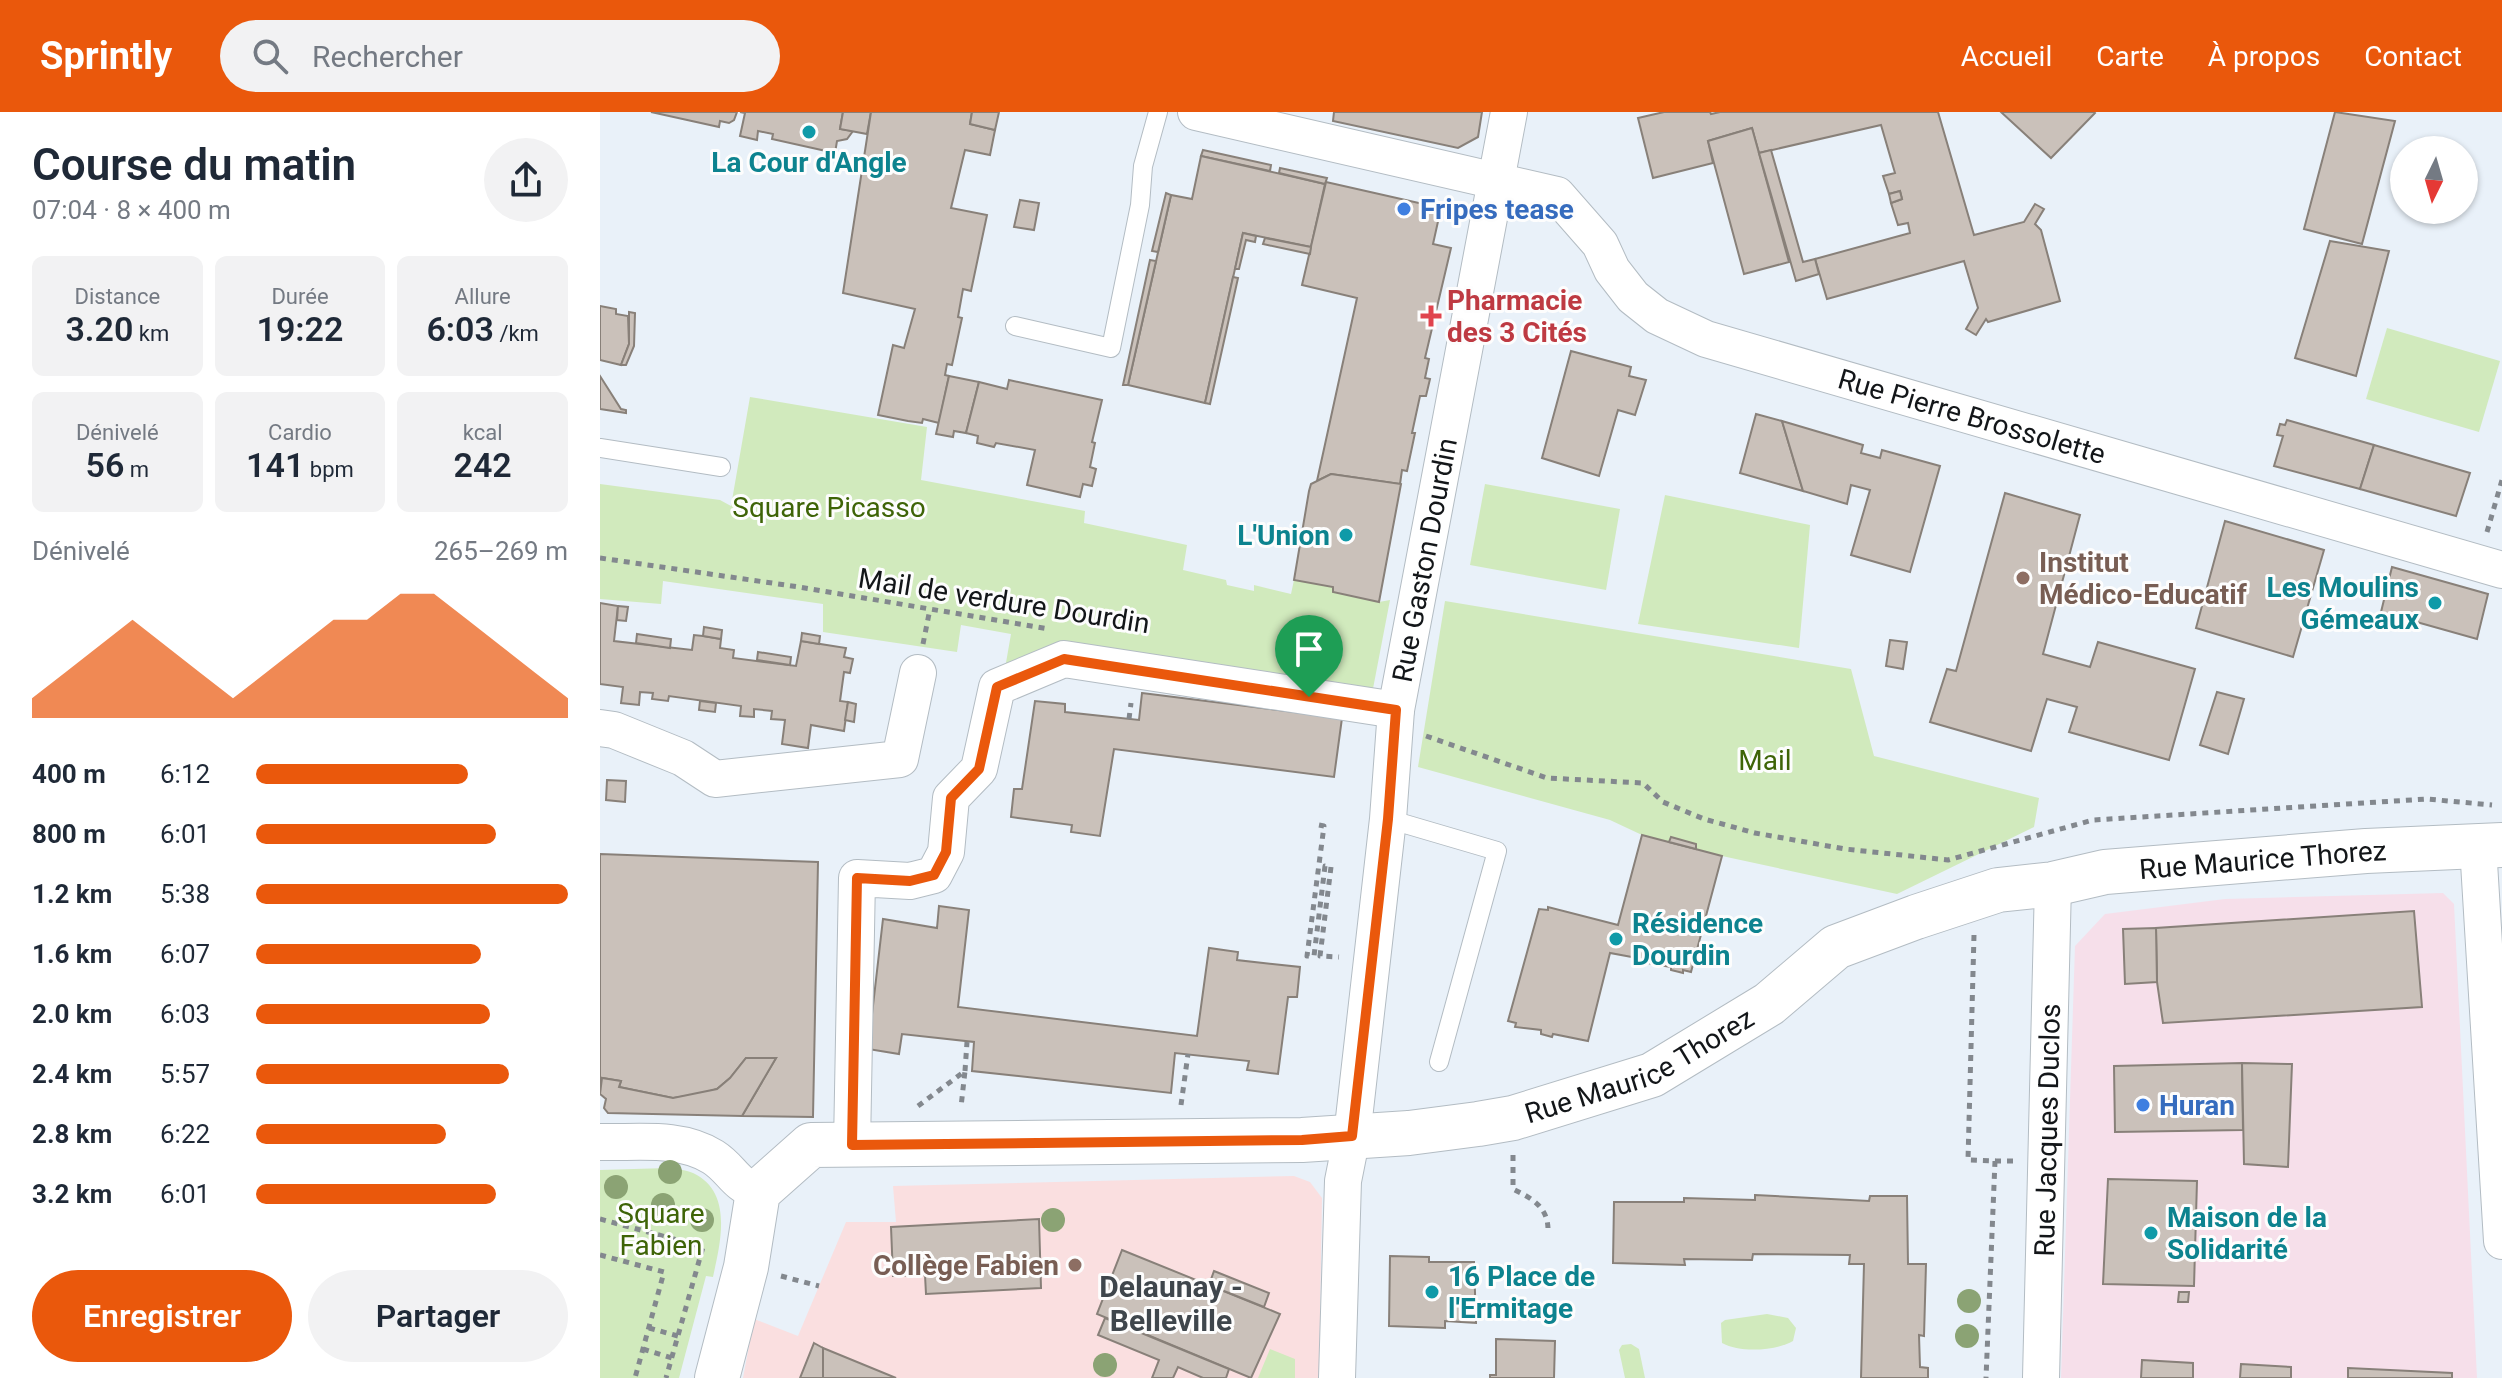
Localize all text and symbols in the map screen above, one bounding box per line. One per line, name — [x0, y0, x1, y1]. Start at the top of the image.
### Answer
search box — [220, 20, 780, 92]
text: Sprintly — [40, 34, 172, 78]
icon: search — [248, 34, 292, 78]
text: Rechercher — [312, 39, 463, 74]
text: Accueil — [1961, 40, 2052, 73]
text: Carte — [2096, 40, 2164, 73]
text: À propos — [2208, 40, 2320, 73]
text: Contact — [2364, 40, 2462, 73]
marker: La Cour d'Angle — [800, 123, 818, 141]
north arrow — [2390, 136, 2478, 224]
map controls — [2390, 136, 2478, 224]
button: share — [484, 138, 568, 222]
text: Course du matin — [32, 139, 356, 191]
place label: La Cour d'Angle — [711, 146, 907, 179]
place label: Fripes tease — [1420, 193, 1574, 226]
text: 07:04 · 8 × 400 m — [32, 195, 231, 225]
marker: Fripes tease — [1395, 200, 1413, 218]
text: Distance — [75, 284, 160, 309]
text: Durée — [271, 284, 329, 309]
text: Allure — [455, 284, 511, 309]
place label: Pharmacie des 3 Cités — [1447, 284, 1587, 349]
marker: Pharmacie des 3 Cités — [1422, 307, 1440, 325]
text: 3.20 — [65, 309, 133, 349]
text: 19:22 — [257, 309, 343, 349]
text: 6:03 — [426, 309, 494, 349]
text: km — [133, 321, 169, 346]
text: /km — [494, 321, 539, 346]
street label: Rue Pierre Brossolette — [1834, 362, 2109, 471]
text: Dénivelé — [76, 420, 159, 445]
text: Cardio — [268, 420, 332, 445]
text: kcal — [463, 420, 503, 445]
street label: Rue Gaston Dourdin — [1385, 435, 1464, 685]
text: 56 — [86, 445, 124, 485]
text: 141 — [246, 445, 304, 485]
text: 242 — [454, 445, 512, 485]
text: m — [124, 457, 149, 482]
text: bpm — [304, 457, 354, 482]
park label: Square Picasso — [732, 491, 926, 524]
place label: L'Union — [1237, 519, 1330, 552]
marker: L'Union — [1337, 526, 1355, 544]
text: Dénivelé — [32, 536, 130, 566]
text: 265–269 m — [434, 536, 568, 566]
place label: Institut Médico-Educatif — [2039, 546, 2248, 611]
street label: Mail de verdure Dourdin — [856, 562, 1152, 640]
marker: Institut Médico-Educatif — [2014, 569, 2032, 587]
place label: Les Moulins Gémeaux — [2266, 571, 2420, 636]
marker: Les Moulins Gémeaux — [2426, 594, 2444, 612]
pin — [1275, 615, 1343, 697]
icon: arrive — [1287, 627, 1331, 671]
park label: Mail — [1738, 744, 1792, 777]
text: 400 m — [32, 759, 106, 789]
text: 6:12 — [160, 759, 210, 789]
text: 800 m — [32, 819, 106, 849]
text: 6:01 — [160, 819, 210, 849]
street label: Rue Maurice Thorez — [2138, 834, 2387, 886]
text: 1.2 km — [32, 879, 112, 909]
text: 5:38 — [160, 879, 210, 909]
place label: Résidence Dourdin — [1632, 907, 1763, 972]
marker: Résidence Dourdin — [1607, 930, 1625, 948]
text: 1.6 km — [32, 939, 112, 969]
text: 6:07 — [160, 939, 210, 969]
text: 2.0 km — [32, 999, 112, 1029]
text: 6:03 — [160, 999, 210, 1029]
street label: Rue Maurice Thorez — [1521, 1001, 1759, 1130]
street label: Rue Jacques Duclos — [2027, 1003, 2067, 1257]
text: 2.4 km — [32, 1059, 112, 1089]
text: 5:57 — [160, 1059, 210, 1089]
place label: Huran — [2159, 1089, 2235, 1122]
marker: Huran — [2134, 1096, 2152, 1114]
text: 2.8 km — [32, 1119, 112, 1149]
text: 6:22 — [160, 1119, 210, 1149]
text: 3.2 km — [32, 1179, 112, 1209]
text: 6:01 — [160, 1179, 210, 1209]
park label: Square Fabien — [617, 1197, 705, 1262]
place label: Maison de la Solidarité — [2167, 1201, 2327, 1266]
marker: Maison de la Solidarité — [2142, 1224, 2160, 1242]
place label: Collège Fabien — [873, 1249, 1059, 1282]
marker: Collège Fabien — [1066, 1256, 1084, 1274]
place label: 16 Place de l'Ermitage — [1448, 1260, 1595, 1325]
district label: Delaunay - Belleville — [1099, 1269, 1243, 1338]
button: Enregistrer — [32, 1270, 292, 1362]
button: Partager — [308, 1270, 568, 1362]
marker: 16 Place de l'Ermitage — [1423, 1283, 1441, 1301]

